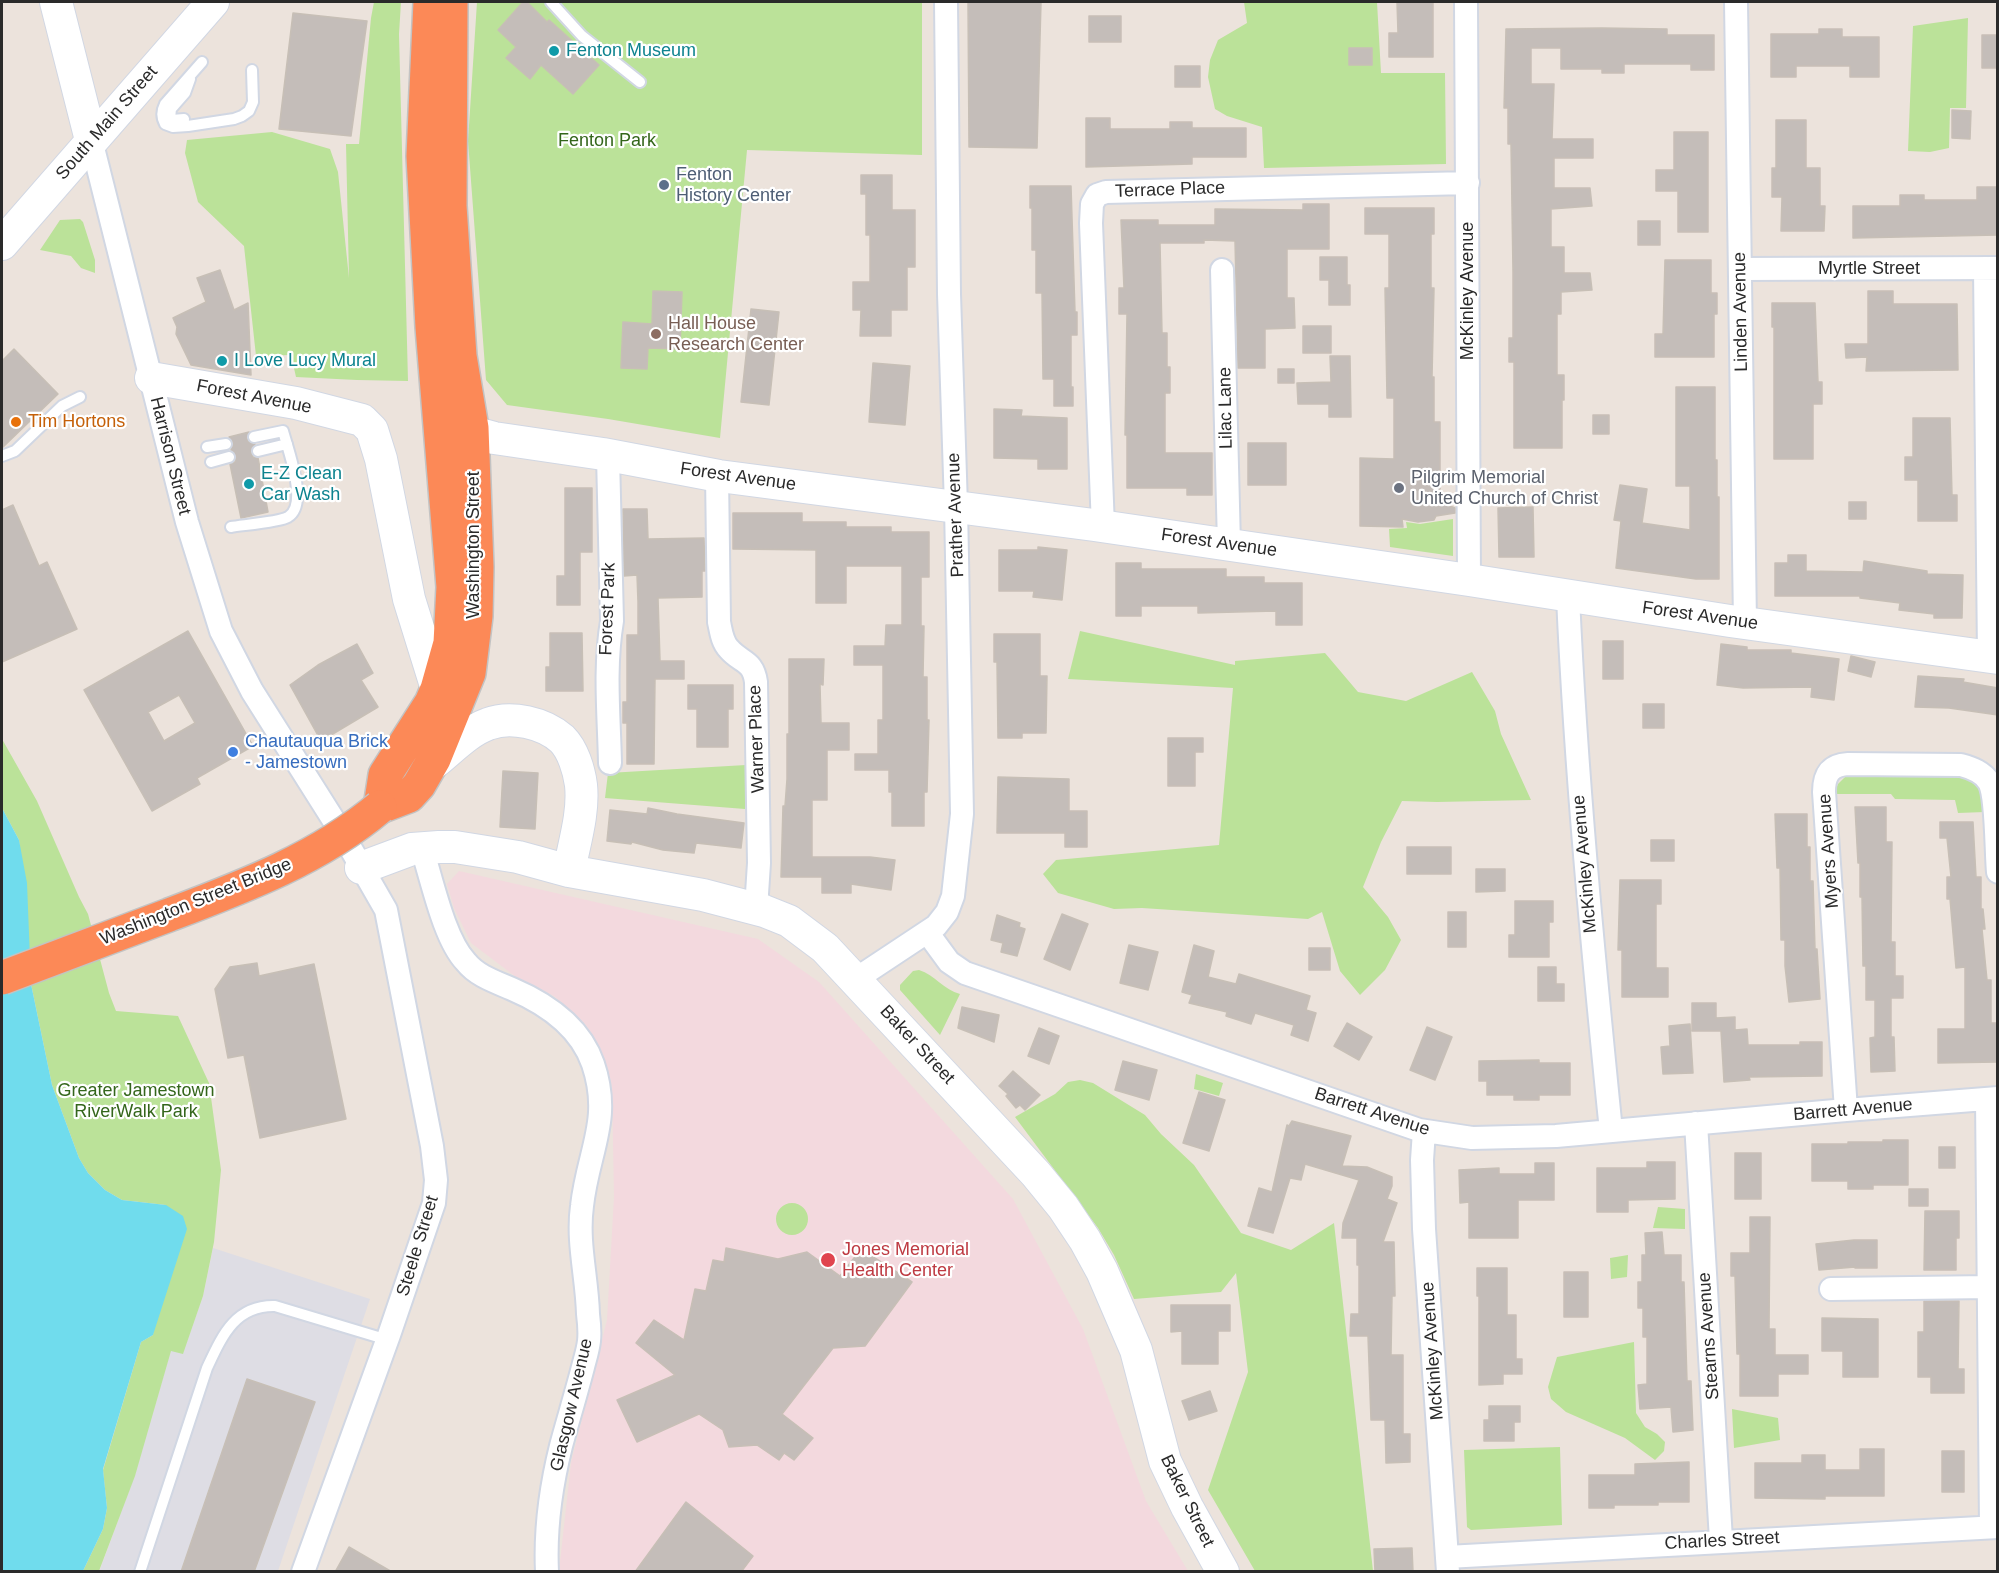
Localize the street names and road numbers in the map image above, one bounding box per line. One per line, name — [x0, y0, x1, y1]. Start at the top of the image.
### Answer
street label: South Main Street — [52, 62, 162, 184]
street label: Terrace Place — [1115, 177, 1225, 203]
street label: McKinley Avenue — [1457, 222, 1479, 360]
street label: Linden Avenue — [1729, 252, 1753, 372]
street label: Myrtle Street — [1818, 258, 1920, 280]
street label: Lilac Lane — [1214, 367, 1238, 449]
street label: Forest Avenue — [195, 375, 313, 419]
street label: Harrison Street — [145, 395, 195, 517]
street label: Prather Avenue — [943, 452, 969, 578]
street label: Forest Avenue — [679, 458, 797, 496]
street label: Washington Street — [463, 471, 485, 619]
street label: Forest Avenue — [1160, 524, 1278, 562]
street label: Forest Park — [596, 562, 620, 656]
street label: Forest Avenue — [1641, 597, 1759, 635]
street label: Warner Place — [744, 684, 770, 794]
street label: Myers Avenue — [1814, 793, 1844, 909]
street label: McKinley Avenue — [1568, 794, 1602, 934]
street label: Washington Street Bridge — [97, 854, 295, 950]
street label: Baker Street — [875, 1001, 959, 1089]
street label: Barrett Avenue — [1312, 1083, 1432, 1141]
street label: Barrett Avenue — [1792, 1094, 1914, 1126]
street label: Steele Street — [392, 1193, 444, 1299]
street label: Stearns Avenue — [1694, 1272, 1724, 1400]
street label: McKinley Avenue — [1417, 1281, 1449, 1421]
street label: Glasgow Avenue — [546, 1336, 598, 1474]
street label: Baker Street — [1155, 1451, 1219, 1551]
street label: Charles Street — [1664, 1527, 1780, 1555]

